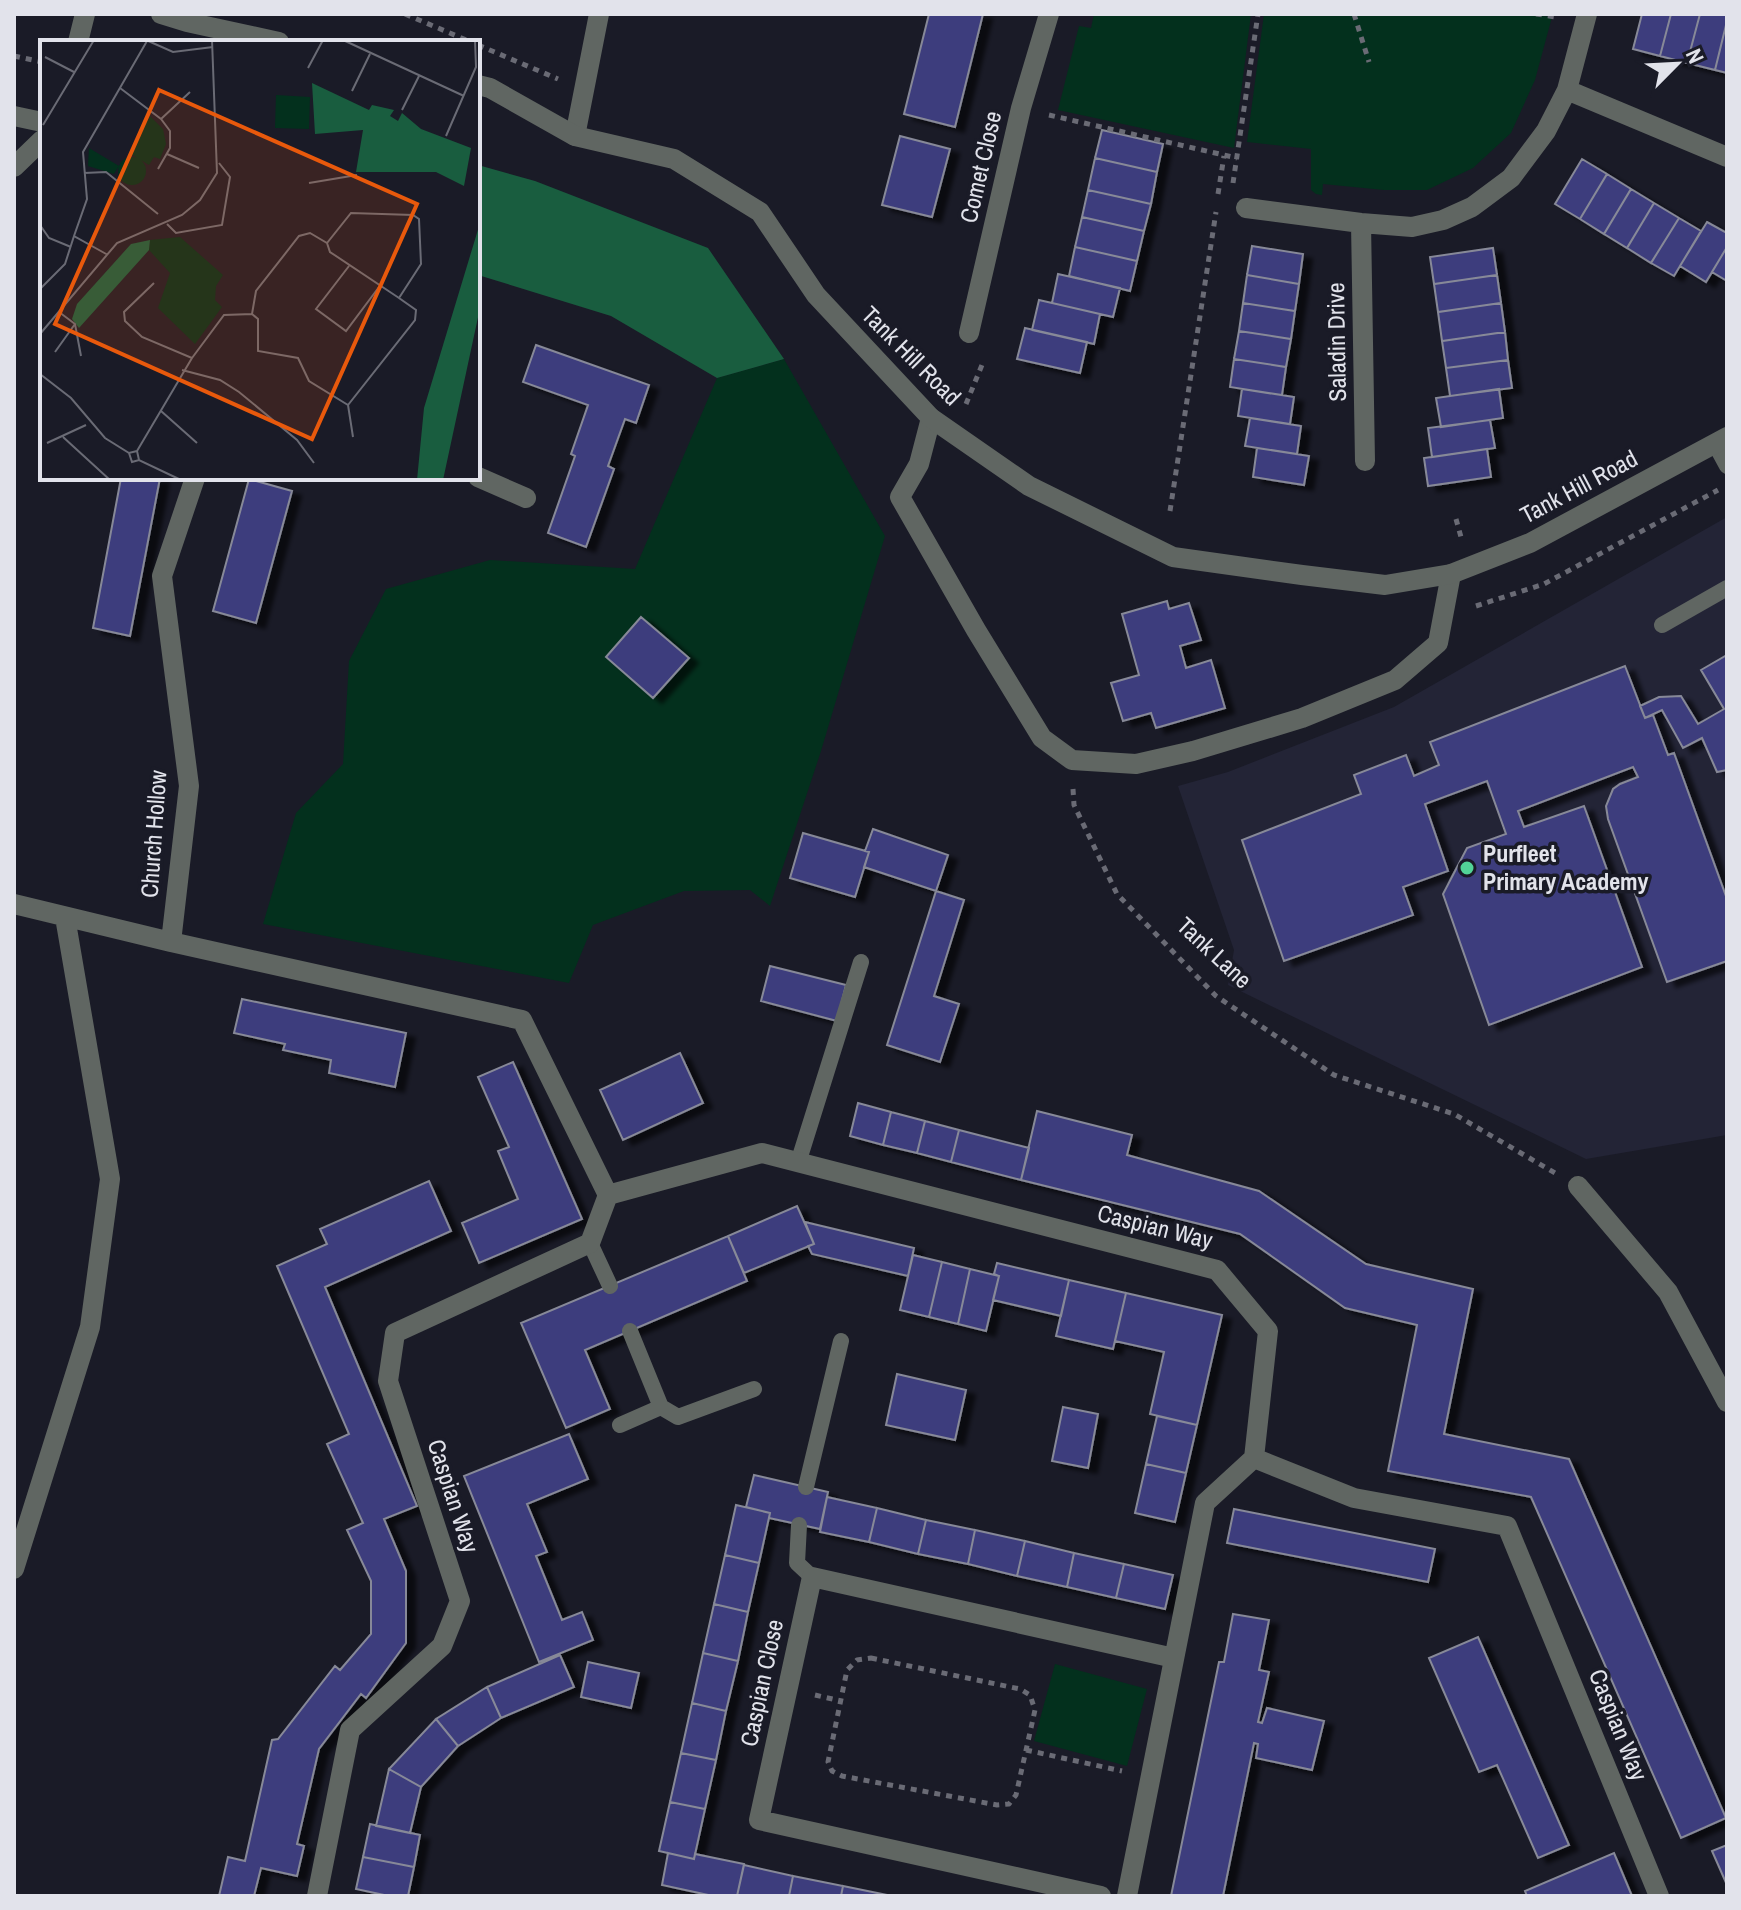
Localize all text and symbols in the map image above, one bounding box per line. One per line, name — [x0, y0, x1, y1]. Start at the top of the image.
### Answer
north arrow — [1637, 24, 1717, 104]
inset map — [40, 40, 480, 480]
text: N — [1679, 44, 1712, 68]
street label: Comet Close — [952, 108, 1008, 226]
street label: Saladin Drive — [1319, 282, 1353, 402]
street label: Tank Hill Road — [855, 299, 968, 412]
street label: Tank Hill Road — [1514, 442, 1643, 530]
street label: Church Hollow — [133, 768, 173, 899]
place label: Purfleet Primary Academy — [1483, 837, 1649, 897]
marker: Purfleet Primary Academy — [1458, 859, 1476, 877]
street label: Tank Lane — [1170, 909, 1259, 995]
street label: Caspian Way — [1094, 1196, 1216, 1256]
street label: Caspian Way — [421, 1435, 487, 1557]
street label: Caspian Close — [732, 1616, 790, 1749]
street label: Caspian Way — [1582, 1664, 1656, 1785]

